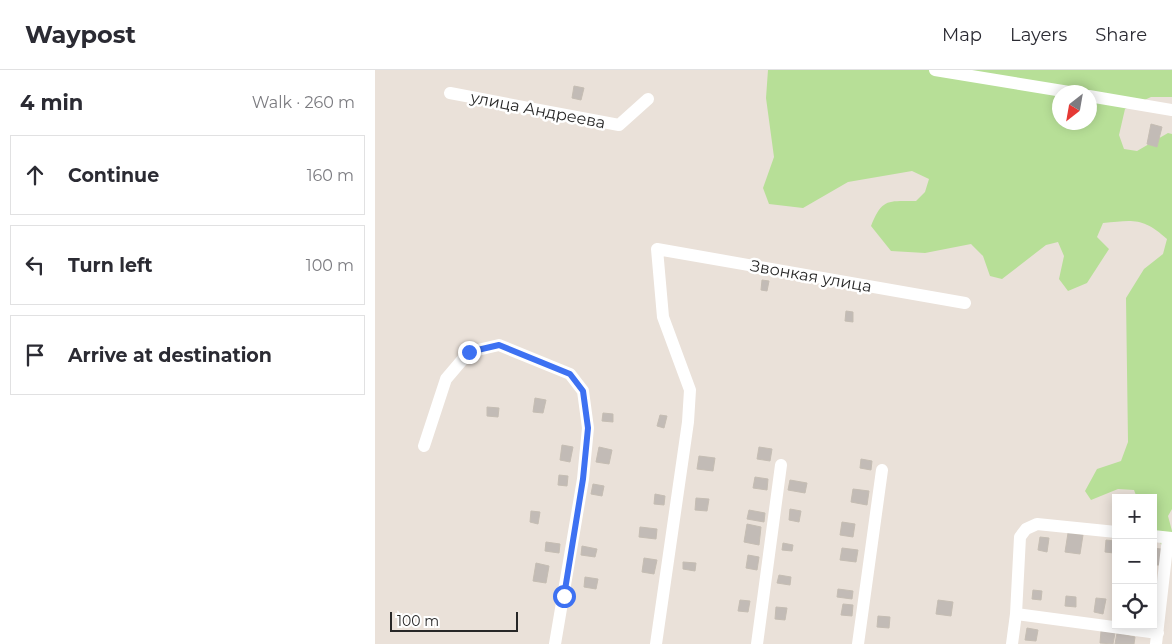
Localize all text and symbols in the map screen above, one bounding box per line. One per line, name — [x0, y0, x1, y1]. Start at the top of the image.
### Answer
text: Waypost — [25, 20, 136, 49]
text: Map — [942, 24, 982, 46]
text: Layers — [1010, 24, 1067, 46]
text: Share — [1095, 24, 1147, 46]
north arrow — [1052, 85, 1097, 130]
street label: улица Андреева — [468, 87, 607, 132]
text: 4 min — [20, 90, 83, 115]
text: Walk · 260 m — [252, 93, 355, 112]
icon: ahead — [21, 161, 49, 189]
text: Continue — [68, 164, 159, 187]
text: 160 m — [307, 166, 354, 185]
icon: left — [21, 251, 49, 279]
text: Turn left — [68, 254, 153, 277]
text: 100 m — [306, 256, 354, 275]
street label: Звонкая улица — [749, 256, 873, 296]
icon: arrive — [21, 341, 49, 369]
route end — [458, 341, 481, 364]
text: Arrive at destination — [68, 344, 272, 367]
map controls — [1112, 494, 1157, 629]
button: + — [1112, 494, 1157, 539]
button: − — [1112, 539, 1157, 584]
button: locate — [1112, 584, 1157, 629]
route start — [553, 585, 576, 608]
scale bar — [390, 609, 517, 632]
text: 100 m — [397, 612, 439, 630]

